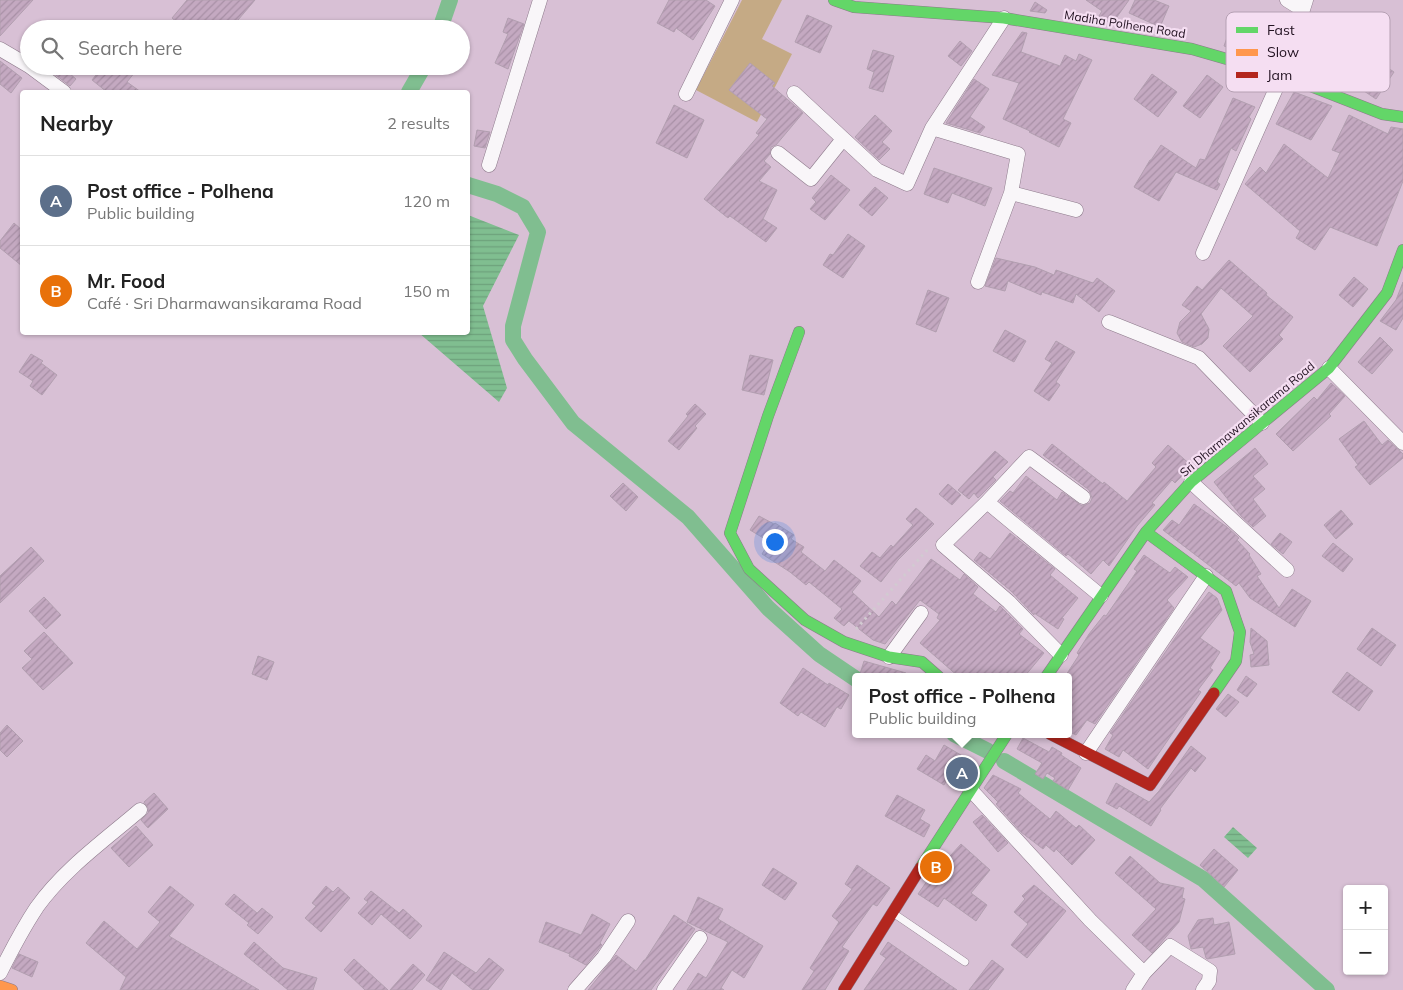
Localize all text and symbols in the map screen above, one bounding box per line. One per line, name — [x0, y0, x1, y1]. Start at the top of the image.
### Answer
street label: Madiha Polhena Road — [1063, 7, 1187, 41]
legend — [1226, 12, 1390, 92]
search box — [20, 20, 470, 75]
text: Fast — [1267, 21, 1295, 39]
icon: search — [38, 34, 66, 62]
text: Search here — [78, 36, 182, 60]
text: Slow — [1267, 43, 1299, 61]
text: Jam — [1267, 66, 1292, 84]
text: Nearby — [40, 110, 113, 136]
text: 2 results — [387, 113, 450, 133]
text: Post office - Polhena — [87, 179, 274, 203]
text: A — [50, 191, 62, 211]
text: 120 m — [403, 191, 450, 211]
text: Public building — [87, 203, 195, 223]
text: Mr. Food — [87, 269, 165, 293]
text: B — [50, 281, 62, 301]
text: 150 m — [403, 281, 450, 301]
text: Café · Sri Dharmawansikarama Road — [87, 293, 362, 313]
street label: Sri Dharmawansikarama Road — [1176, 358, 1318, 480]
your location — [762, 529, 788, 555]
popup — [852, 673, 1072, 738]
text: Post office - Polhena — [869, 684, 1055, 708]
text: Public building — [869, 708, 976, 728]
pin: A — [946, 754, 978, 792]
pin: B — [920, 848, 952, 886]
map controls — [1343, 885, 1388, 975]
button: + — [1343, 885, 1388, 930]
button: − — [1343, 930, 1388, 975]

